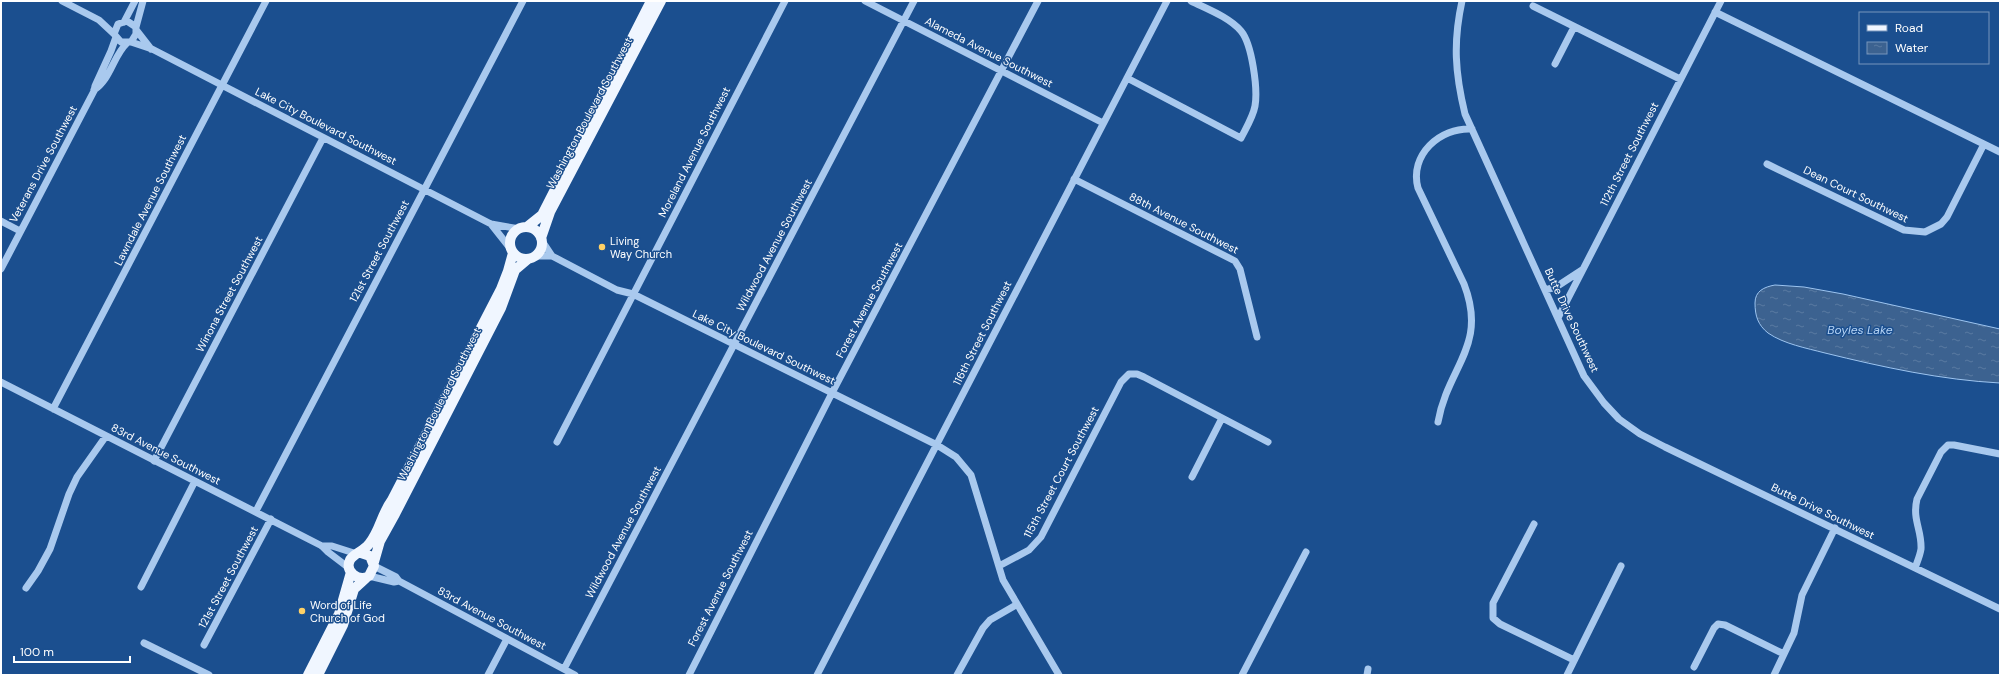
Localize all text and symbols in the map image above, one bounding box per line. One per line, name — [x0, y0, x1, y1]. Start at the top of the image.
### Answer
legend — [1859, 12, 1989, 64]
street label: Alameda Avenue Southwest — [923, 14, 1055, 90]
text: Road — [1895, 20, 1923, 36]
street label: Washington Boulevard Southwest — [543, 35, 635, 191]
text: Water — [1895, 40, 1929, 56]
street label: Lake City Boulevard Southwest — [253, 84, 399, 168]
street label: Moreland Avenue Southwest — [655, 84, 733, 220]
street label: 112th Street Southwest — [1597, 100, 1661, 208]
street label: Veterans Drive Southwest — [6, 103, 80, 225]
street label: Lawndale Avenue Southwest — [111, 132, 189, 268]
street label: Dean Court Southwest — [1801, 163, 1911, 225]
street label: Wildwood Avenue Southwest — [733, 176, 815, 314]
street label: 88th Avenue Southwest — [1127, 189, 1241, 257]
street label: 121st Street Southwest — [346, 198, 412, 304]
street label: Winona Street Southwest — [192, 234, 266, 354]
place label: Living Way Church — [610, 234, 672, 261]
street label: Forest Avenue Southwest — [833, 240, 905, 360]
marker: Living Way Church — [597, 242, 607, 252]
street label: Butte Drive Southwest — [1542, 266, 1602, 374]
street label: 116th Street Southwest — [950, 278, 1014, 388]
street label: Lake City Boulevard Southwest — [690, 306, 838, 388]
water label: Boyles Lake — [1827, 322, 1893, 338]
street label: Washington Boulevard Southwest — [394, 325, 484, 483]
street label: 115th Street Court Southwest — [1020, 404, 1102, 540]
street label: 83rd Avenue Southwest — [109, 420, 223, 488]
street label: Wildwood Avenue Southwest — [582, 463, 664, 601]
street label: Butte Drive Southwest — [1769, 480, 1877, 542]
street label: 121st Street Southwest — [195, 524, 261, 630]
street label: Forest Avenue Southwest — [684, 527, 756, 649]
street label: 83rd Avenue Southwest — [435, 583, 549, 653]
place label: Word of Life Church of God — [310, 598, 385, 625]
marker: Word of Life Church of God — [297, 606, 307, 616]
scale bar — [14, 638, 130, 664]
text: 100 m — [20, 644, 54, 660]

